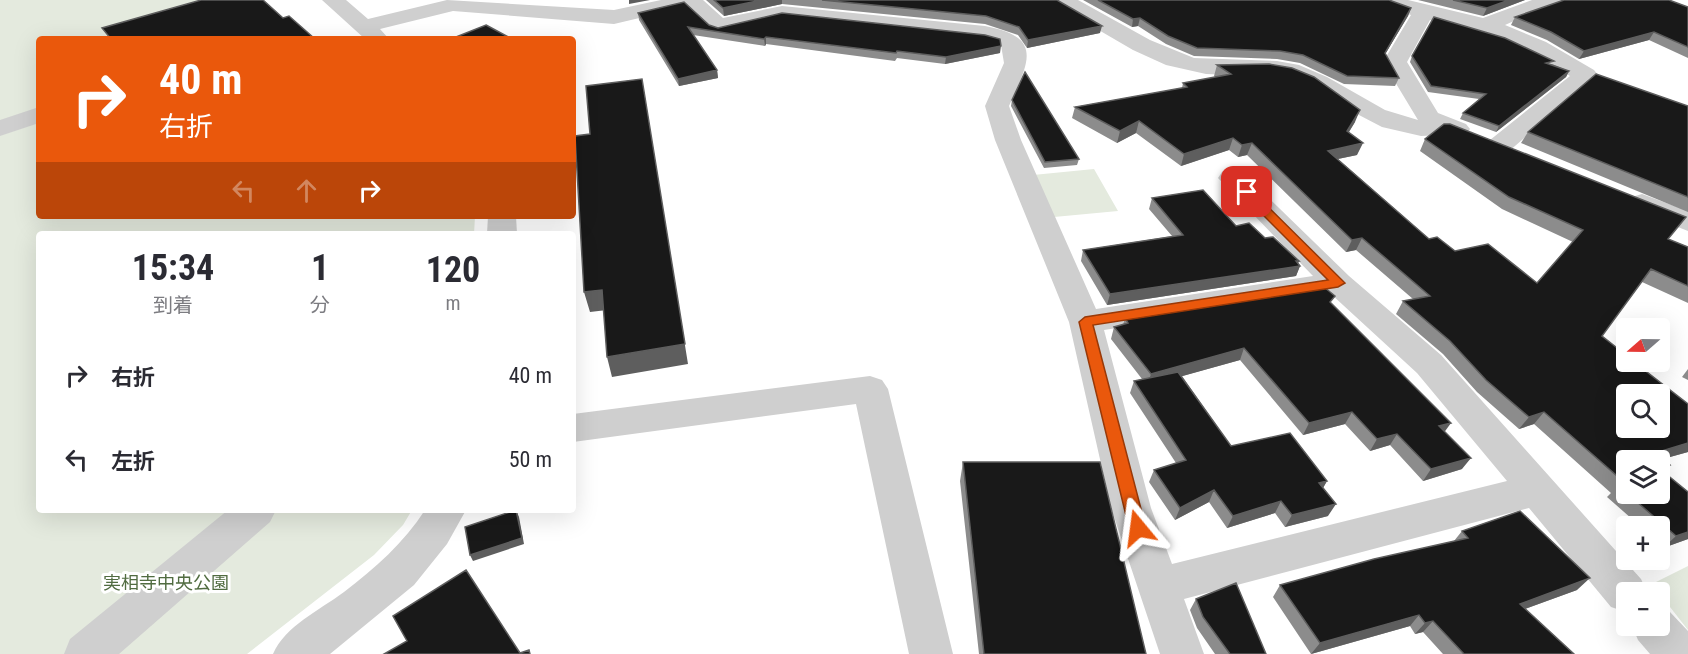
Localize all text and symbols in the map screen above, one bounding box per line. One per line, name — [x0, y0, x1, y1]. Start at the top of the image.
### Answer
text: 40 m — [159, 55, 242, 104]
icon: right — [60, 60, 138, 138]
text: 右折 — [159, 111, 213, 143]
pin — [1221, 166, 1272, 217]
icon: left — [227, 174, 260, 207]
icon: ahead — [290, 174, 323, 207]
icon: right — [353, 174, 386, 207]
icon: arrive — [1230, 175, 1263, 208]
text: 15:34 — [132, 247, 214, 289]
text: 1 — [311, 247, 329, 289]
text: 120 — [426, 249, 480, 291]
text: m — [445, 291, 461, 315]
text: 到着 — [153, 293, 193, 317]
text: 分 — [310, 293, 330, 317]
north arrow — [1616, 318, 1670, 372]
map controls — [1616, 318, 1670, 636]
icon: right — [60, 359, 93, 392]
text: 40 m — [509, 363, 552, 388]
text: 右折 — [111, 365, 155, 390]
button: search — [1616, 384, 1670, 438]
icon: left — [60, 443, 93, 476]
text: 50 m — [509, 447, 552, 472]
text: 左折 — [111, 449, 155, 474]
button: layers — [1616, 450, 1670, 504]
position arrow — [1106, 496, 1170, 560]
button: + — [1616, 516, 1670, 570]
park label: 実相寺中央公園 — [103, 572, 229, 593]
button: − — [1616, 582, 1670, 636]

